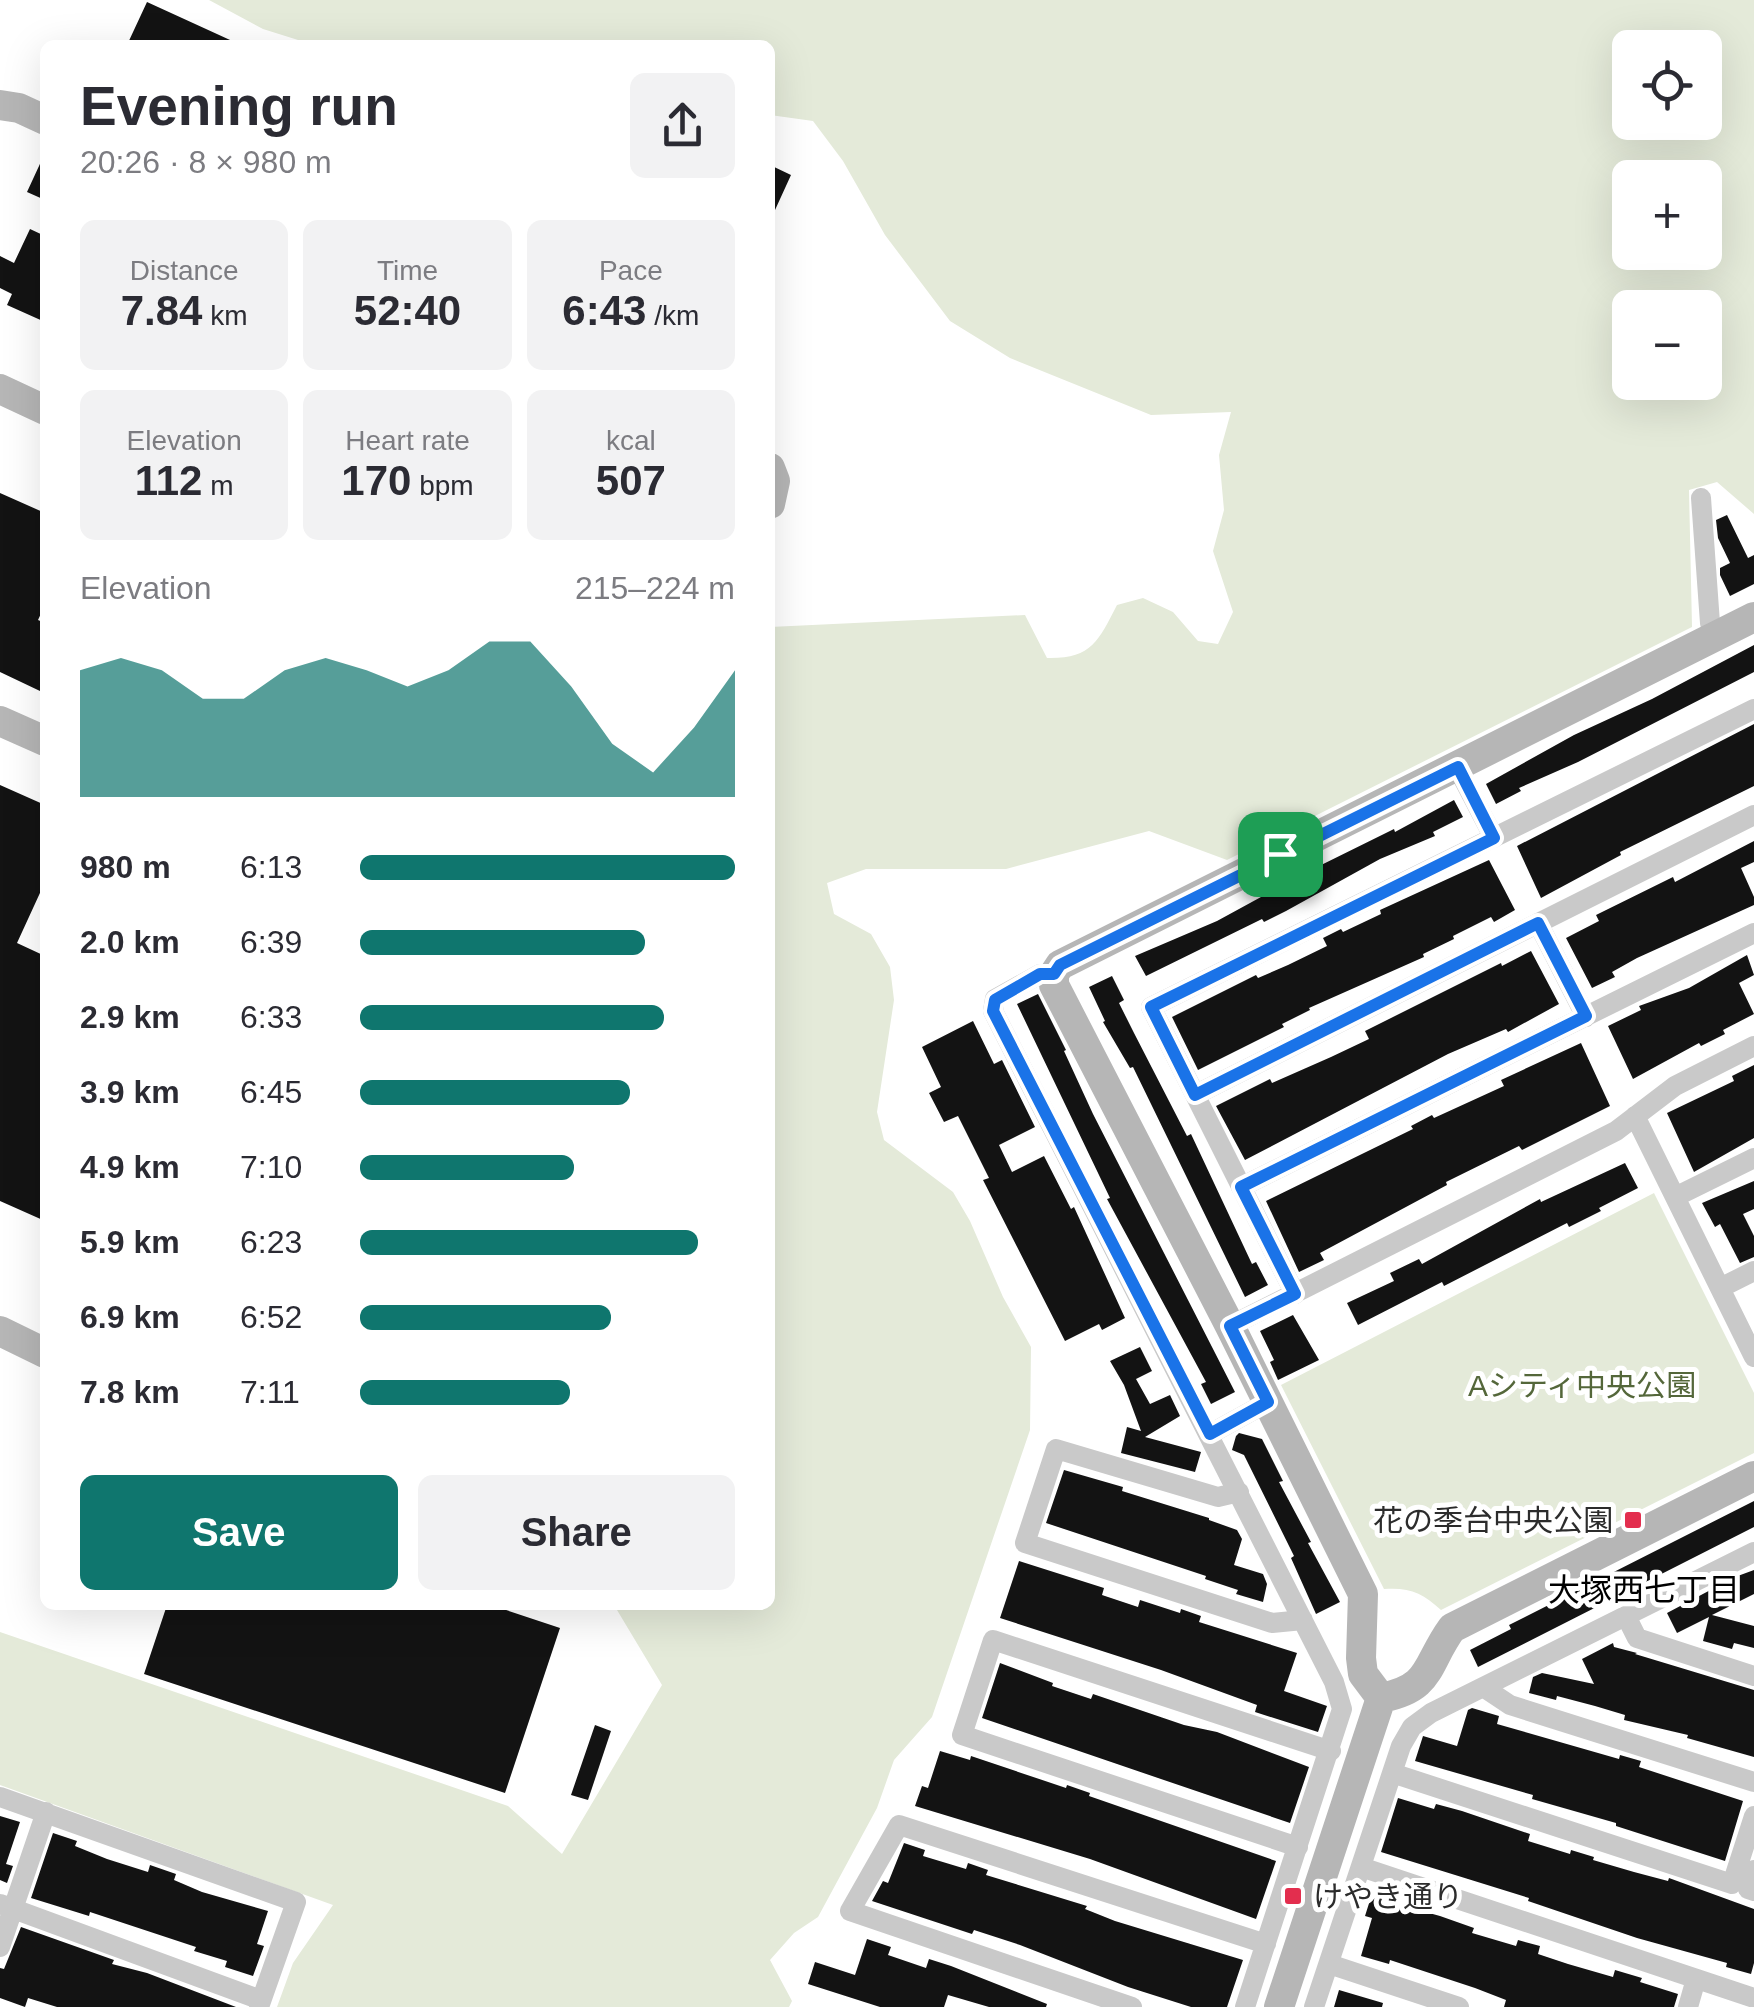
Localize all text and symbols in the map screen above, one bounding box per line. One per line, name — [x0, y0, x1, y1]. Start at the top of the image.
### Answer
map controls — [1612, 30, 1722, 400]
button: locate — [1612, 30, 1722, 140]
button: share — [630, 73, 735, 178]
text: Evening run — [80, 75, 398, 137]
text: 20:26 · 8 × 980 m — [80, 144, 332, 180]
button: + — [1612, 160, 1722, 270]
text: Distance — [130, 255, 239, 286]
text: Time — [377, 255, 438, 286]
text: Pace — [599, 255, 663, 286]
text: 7.84 — [121, 287, 202, 334]
text: 52:40 — [354, 287, 461, 334]
text: 6:43 — [562, 287, 646, 334]
button: − — [1612, 290, 1722, 400]
text: km — [202, 300, 248, 331]
text: /km — [646, 300, 699, 331]
text: Elevation — [127, 425, 242, 456]
text: Heart rate — [345, 425, 470, 456]
text: kcal — [606, 425, 656, 456]
text: 112 — [135, 457, 202, 504]
text: 170 — [341, 457, 411, 504]
text: 507 — [596, 457, 666, 504]
text: m — [202, 470, 234, 501]
text: bpm — [411, 470, 474, 501]
text: Elevation — [80, 570, 212, 606]
text: 215–224 m — [575, 570, 735, 606]
pin — [1238, 812, 1323, 897]
icon: arrive — [1253, 827, 1308, 882]
text: 980 m — [80, 849, 171, 885]
text: 6:13 — [240, 849, 302, 885]
text: 2.0 km — [80, 924, 180, 960]
text: 6:39 — [240, 924, 302, 960]
text: 2.9 km — [80, 999, 180, 1035]
text: 6:33 — [240, 999, 302, 1035]
text: 3.9 km — [80, 1074, 180, 1110]
text: 6:45 — [240, 1074, 302, 1110]
text: 4.9 km — [80, 1149, 180, 1185]
text: 7:10 — [240, 1149, 302, 1185]
text: 5.9 km — [80, 1224, 180, 1260]
text: 6:23 — [240, 1224, 302, 1260]
text: 6.9 km — [80, 1299, 180, 1335]
text: 6:52 — [240, 1299, 302, 1335]
park label: Aシティ中央公園 — [1468, 1369, 1696, 1402]
text: 7.8 km — [80, 1374, 180, 1410]
text: 7:11 — [240, 1374, 300, 1410]
button: Save — [80, 1475, 398, 1590]
button: Share — [418, 1475, 735, 1590]
place label: 花の季台中央公園 — [1373, 1504, 1613, 1537]
marker: 花の季台中央公園 — [1622, 1509, 1644, 1531]
district label: 大塚西七丁目 — [1548, 1572, 1740, 1608]
place label: けやき通り — [1313, 1880, 1463, 1913]
marker: けやき通り — [1282, 1885, 1304, 1907]

